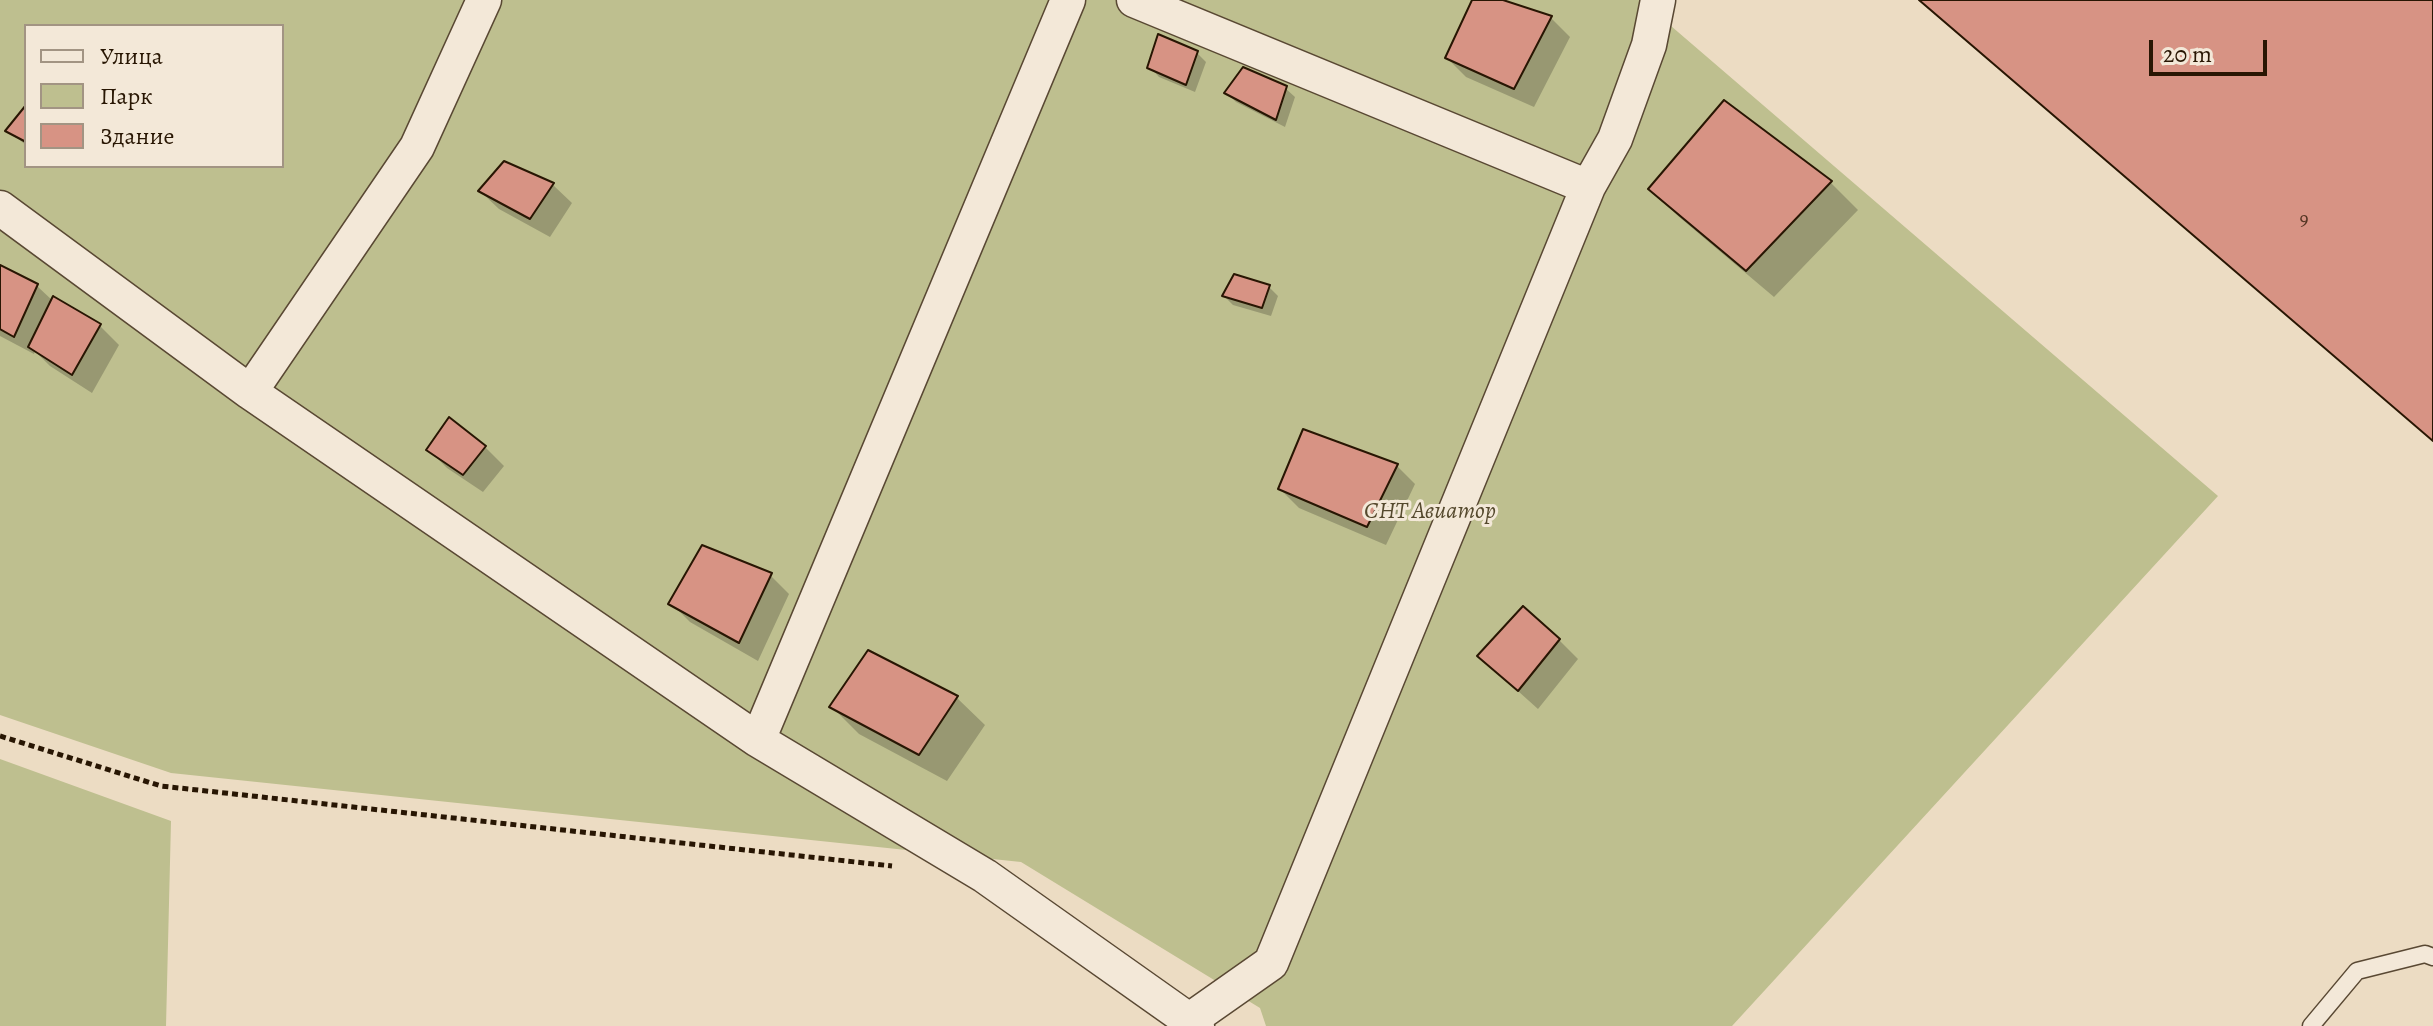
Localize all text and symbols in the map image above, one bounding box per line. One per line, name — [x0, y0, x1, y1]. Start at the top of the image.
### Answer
legend — [24, 24, 284, 168]
scale bar — [2153, 24, 2271, 74]
text: 20 m — [2163, 38, 2212, 70]
text: Улица — [100, 40, 163, 72]
text: Парк — [100, 80, 153, 112]
text: Здание — [100, 120, 175, 152]
house number: 9 — [2299, 208, 2309, 232]
park label: СНТ Авиатор — [1364, 498, 1496, 526]

